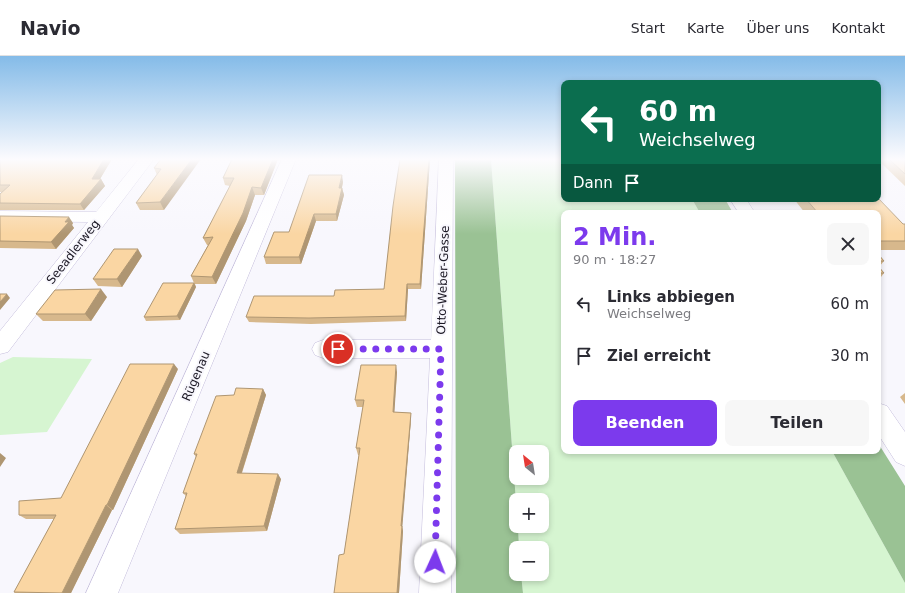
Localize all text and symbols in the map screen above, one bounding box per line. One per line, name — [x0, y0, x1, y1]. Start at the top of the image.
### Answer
text: Navio — [20, 17, 81, 39]
text: Start — [631, 20, 665, 36]
text: Karte — [687, 20, 724, 36]
text: Über uns — [746, 20, 809, 36]
text: Kontakt — [831, 20, 885, 36]
text: 60 m — [639, 95, 717, 128]
icon: left — [573, 96, 625, 148]
text: Weichselweg — [639, 129, 756, 150]
icon: arrive — [621, 172, 643, 194]
text: Dann — [573, 174, 613, 192]
street label: Seeadlerweg — [44, 217, 102, 287]
text: 2 Min. — [573, 223, 656, 251]
button: close — [827, 223, 869, 265]
street label: Otto-Weber-Gasse — [434, 225, 452, 335]
text: 90 m · 18:27 — [573, 252, 656, 267]
text: Links abbiegen — [607, 288, 735, 306]
icon: left — [573, 293, 595, 315]
text: 60 m — [831, 295, 869, 313]
text: Weichselweg — [607, 306, 691, 321]
pin — [321, 332, 355, 366]
icon: arrive — [327, 338, 349, 360]
icon: arrive — [573, 345, 595, 367]
text: Ziel erreicht — [607, 347, 711, 365]
text: 30 m — [831, 347, 869, 365]
street label: Rügenau — [179, 349, 213, 403]
button: Beenden — [573, 400, 717, 446]
button: Teilen — [725, 400, 869, 446]
north arrow — [509, 445, 549, 485]
map controls — [509, 445, 549, 581]
button: + — [509, 493, 549, 533]
position arrow — [414, 541, 456, 583]
button: − — [509, 541, 549, 581]

